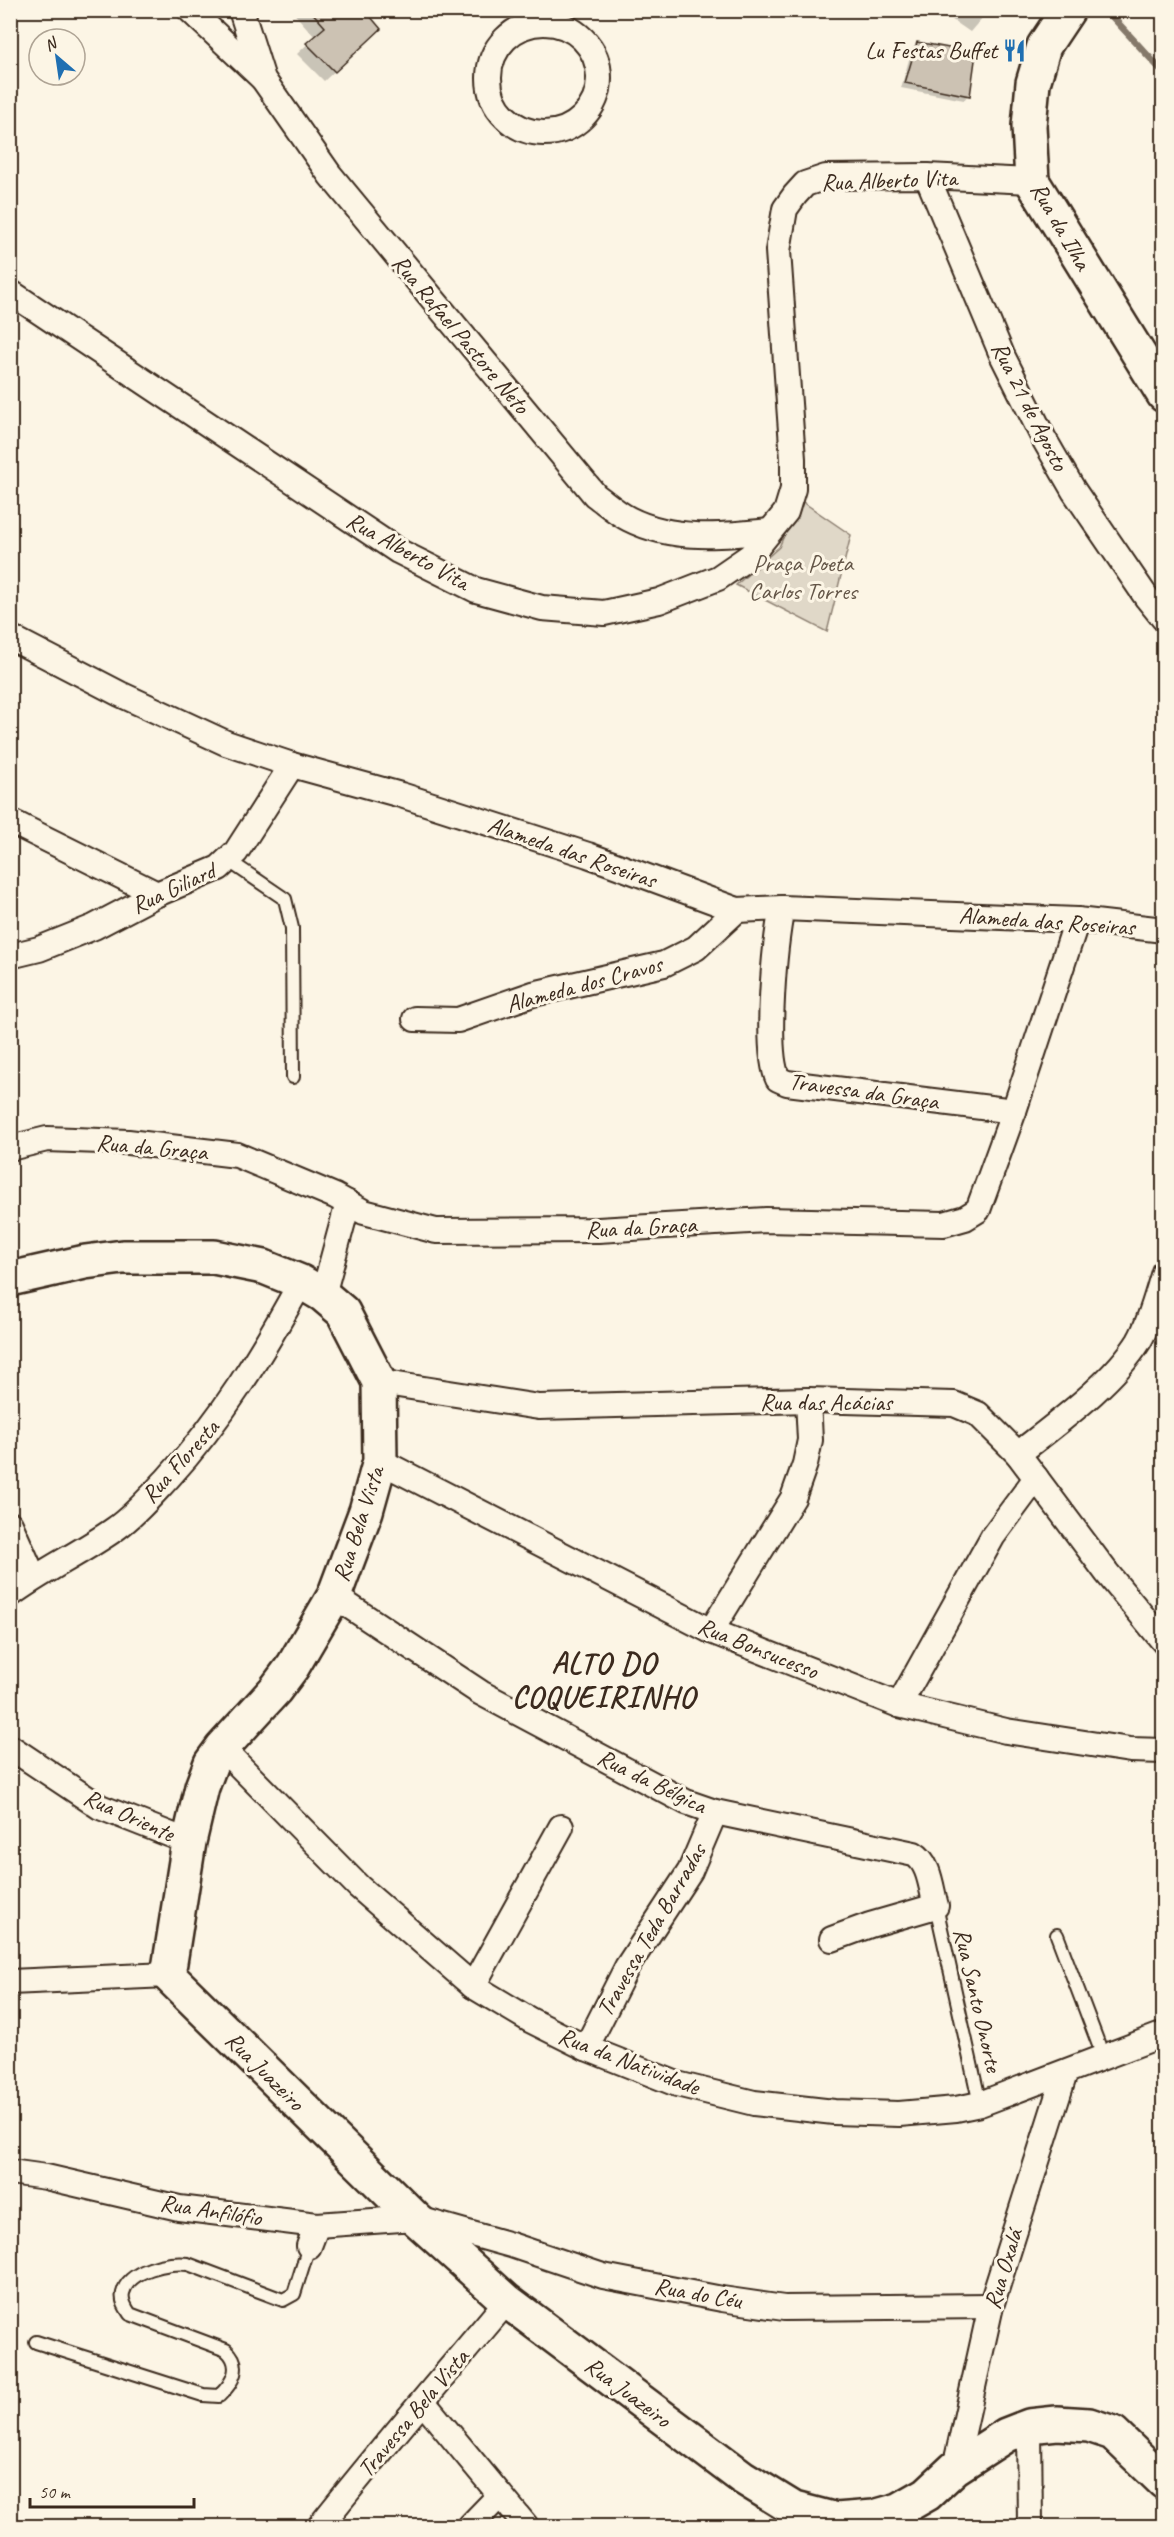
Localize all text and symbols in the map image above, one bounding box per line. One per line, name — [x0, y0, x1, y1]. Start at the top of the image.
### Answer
north arrow — [27, 27, 87, 87]
text: N — [41, 32, 62, 56]
place label: Lu Festas Buffet — [865, 35, 999, 65]
restaurant icon: Lu Festas Buffet — [1002, 37, 1028, 63]
street label: Rua Alberto Vita — [821, 163, 959, 197]
street label: Rua da Ilha — [1024, 177, 1099, 277]
street label: Rua Rafael Pastore Neto — [386, 248, 537, 421]
street label: Rua 21 de Agosto — [985, 337, 1076, 477]
street label: Rua Alberto Vita — [341, 505, 477, 598]
park label: Praça Poeta Carlos Torres — [749, 548, 859, 606]
street label: Alameda das Roseiras — [484, 809, 662, 895]
street label: Rua Giliard — [126, 854, 223, 920]
street label: Alameda das Roseiras — [958, 900, 1138, 942]
street label: Alameda dos Cravos — [503, 948, 667, 1019]
street label: Travessa da Graça — [787, 1066, 942, 1117]
street label: Rua da Graça — [95, 1127, 210, 1167]
street label: Rua da Graça — [585, 1209, 699, 1245]
street label: Rua das Acácias — [760, 1387, 894, 1417]
street label: Rua Floresta — [135, 1412, 226, 1509]
street label: Rua Bela Vista — [325, 1461, 391, 1585]
street label: Rua Bonsucesso — [694, 1610, 824, 1686]
district label: ALTO DO COQUEIRINHO — [512, 1644, 698, 1716]
street label: Rua da Bélgica — [593, 1742, 713, 1821]
street label: Rua Oriente — [79, 1782, 181, 1849]
street label: Travessa Teda Barradas — [589, 1837, 713, 2022]
street label: Rua Santo Onorte — [947, 1925, 1010, 2077]
street label: Rua da Natividade — [554, 2020, 706, 2102]
street label: Rua Juazeiro — [219, 2025, 312, 2118]
street label: Rua Anfilófio — [158, 2187, 265, 2233]
street label: Rua Oxalá — [977, 2223, 1030, 2312]
street label: Rua do Céu — [652, 2271, 746, 2316]
street label: Travessa Bela Vista — [351, 2342, 476, 2483]
street label: Rua Juazeiro — [579, 2350, 678, 2435]
scale bar — [30, 2471, 194, 2509]
text: 50 m — [39, 2481, 72, 2503]

